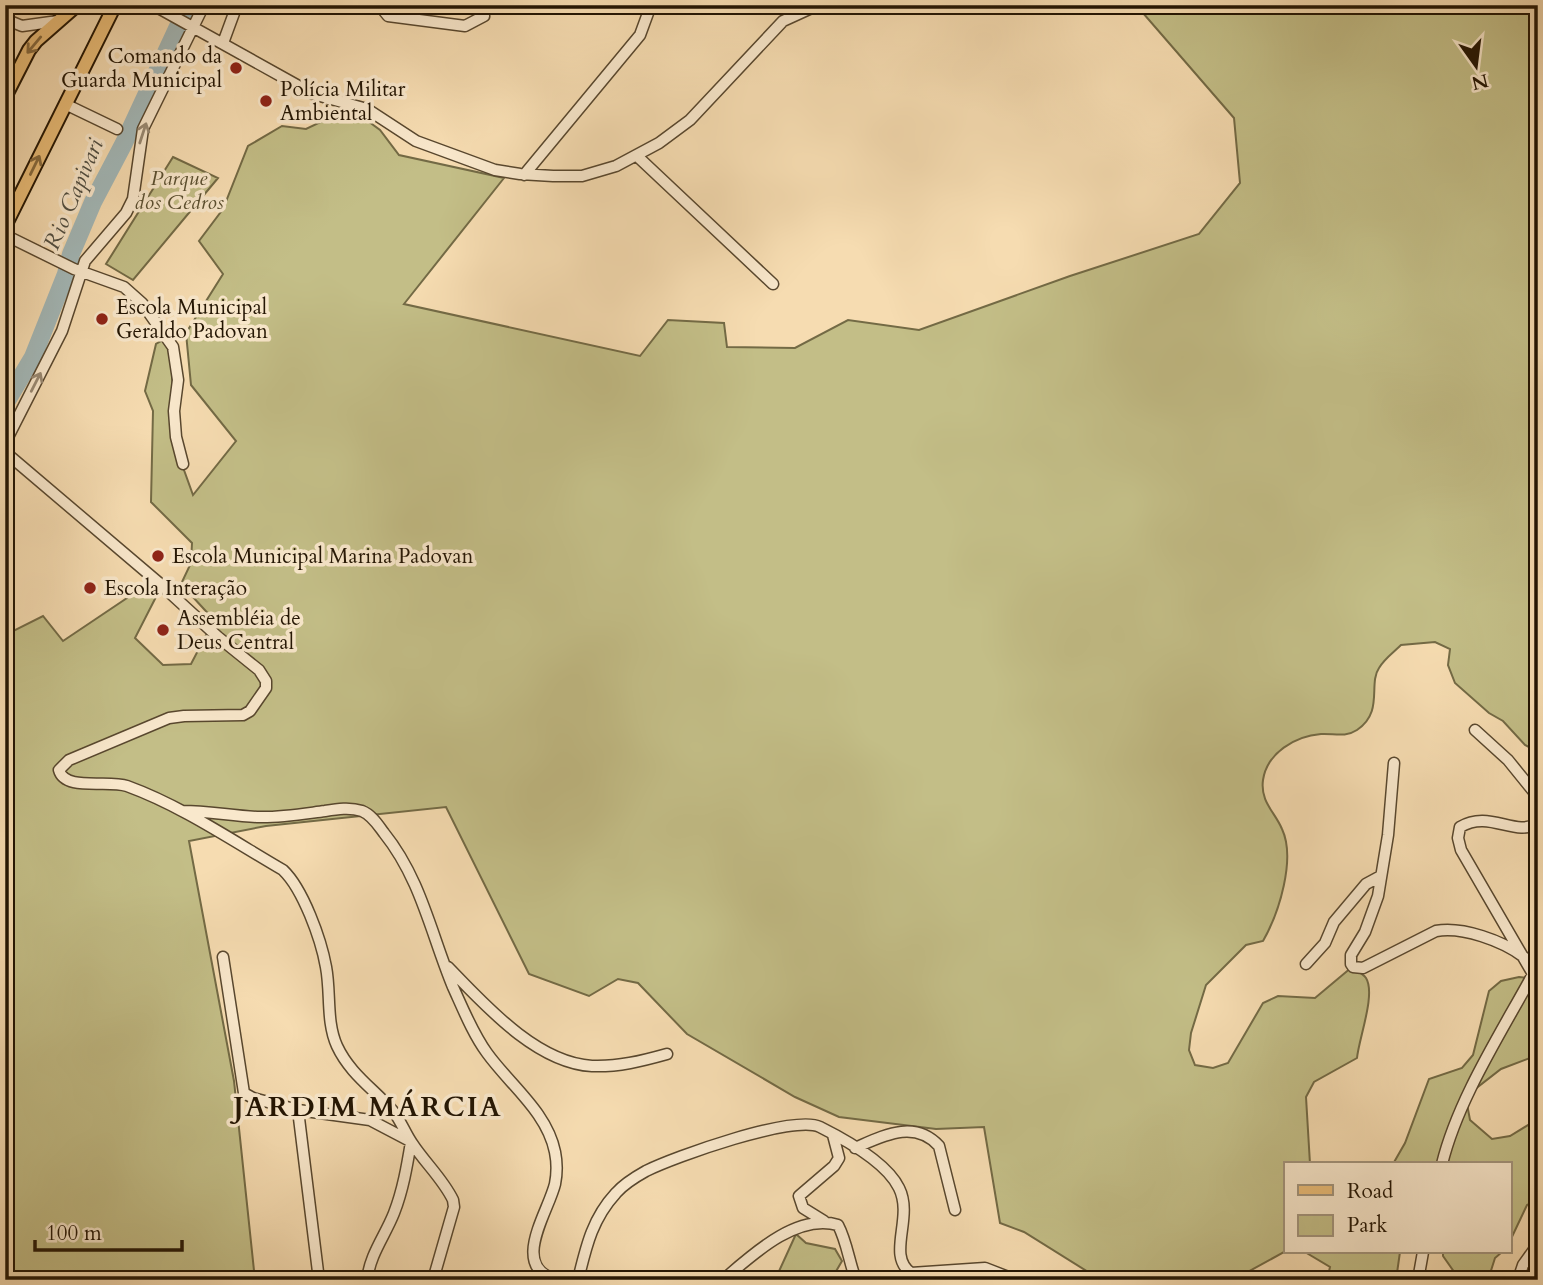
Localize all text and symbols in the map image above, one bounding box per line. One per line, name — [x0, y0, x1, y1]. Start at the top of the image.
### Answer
north arrow — [1442, 32, 1512, 102]
one-way arrow — [26, 36, 42, 54]
place label: Comando da Guarda Municipal — [61, 42, 222, 95]
marker: Comando da Guarda Municipal — [228, 60, 244, 76]
text: N — [1468, 67, 1491, 96]
place label: Polícia Militar Ambiental — [280, 75, 406, 128]
marker: Polícia Militar Ambiental — [258, 93, 274, 109]
one-way arrow — [138, 122, 150, 144]
water label: Rio Capivari — [36, 133, 111, 254]
one-way arrow — [29, 155, 43, 176]
park label: Parque dos Cedros — [134, 164, 224, 217]
place label: Escola Municipal Geraldo Padovan — [116, 293, 268, 346]
marker: Escola Municipal Geraldo Padovan — [94, 311, 110, 327]
one-way arrow — [30, 372, 44, 393]
place label: Escola Municipal Marina Padovan — [172, 542, 474, 571]
marker: Escola Municipal Marina Padovan — [150, 548, 166, 564]
place label: Escola Interação — [104, 574, 247, 603]
marker: Escola Interação — [82, 580, 98, 596]
place label: Assembléia de Deus Central — [177, 604, 301, 657]
marker: Assembléia de Deus Central — [155, 622, 171, 638]
district label: JARDIM MÁRCIA — [229, 1088, 503, 1126]
legend — [1284, 1162, 1512, 1254]
text: Road — [1347, 1177, 1393, 1206]
scale bar — [35, 1208, 182, 1252]
text: Park — [1347, 1211, 1388, 1240]
text: 100 m — [46, 1219, 102, 1248]

